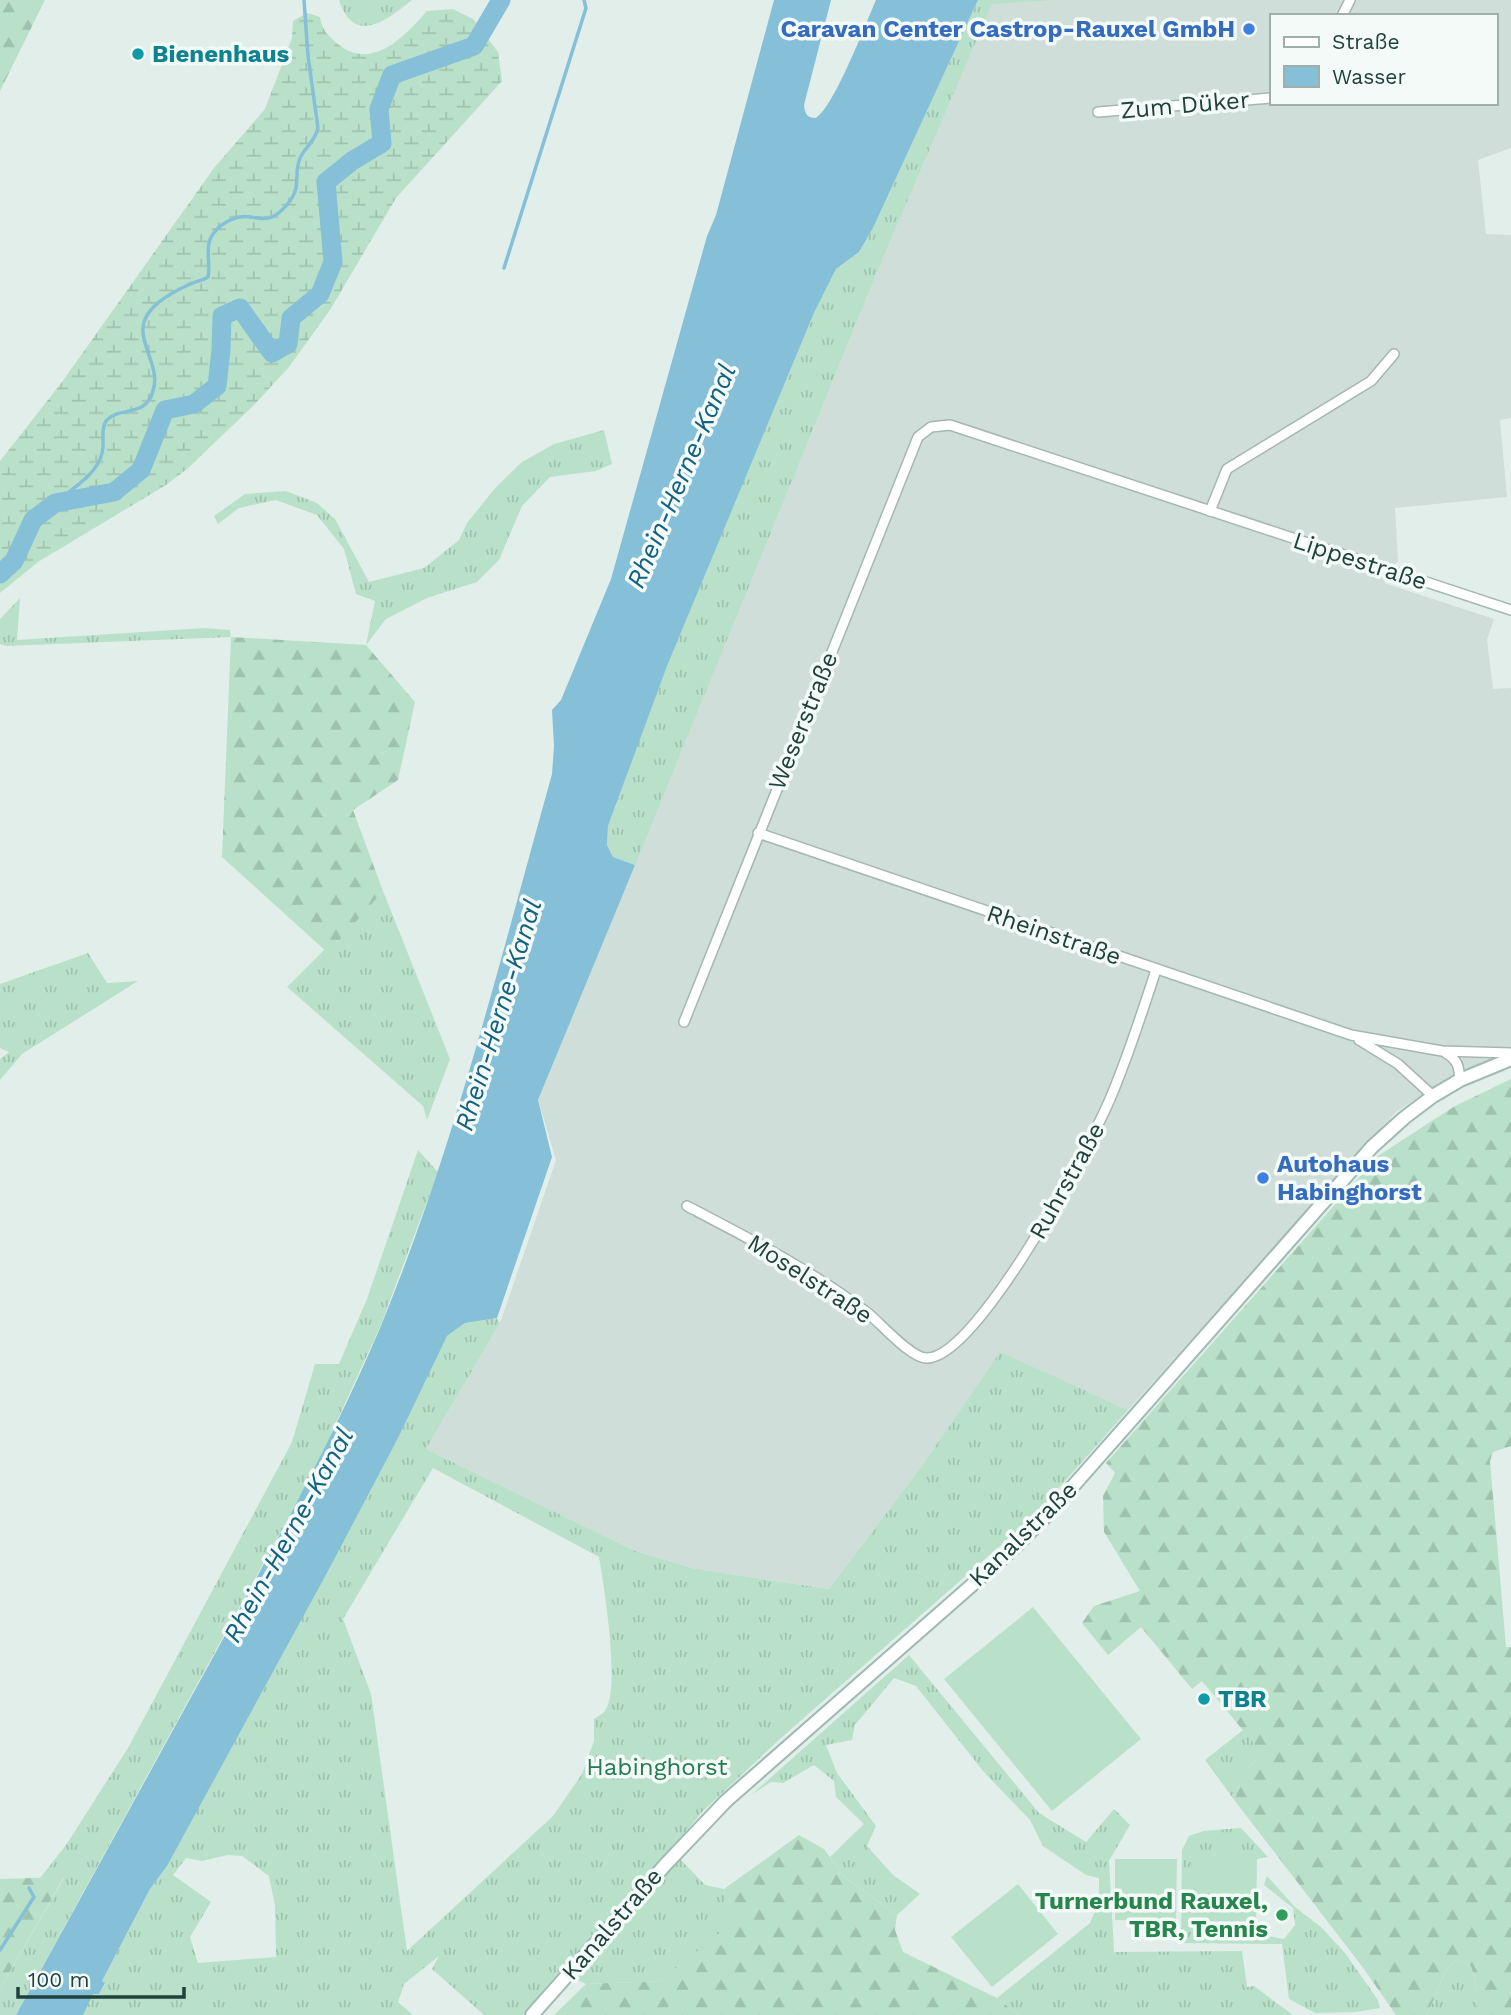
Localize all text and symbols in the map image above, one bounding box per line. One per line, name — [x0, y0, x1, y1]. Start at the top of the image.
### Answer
legend — [1270, 14, 1497, 105]
place label: Caravan Center Castrop-Rauxel GmbH — [781, 15, 1235, 43]
marker: Caravan Center Castrop-Rauxel GmbH — [1241, 21, 1257, 37]
text: Straße — [1332, 29, 1400, 54]
place label: Bienenhaus — [152, 40, 290, 68]
marker: Bienenhaus — [130, 46, 146, 62]
text: Wasser — [1332, 64, 1406, 89]
street label: Zum Düker — [1119, 85, 1251, 125]
water label: Rhein-Herne-Kanal — [620, 359, 742, 592]
street label: Lippestraße — [1290, 526, 1430, 596]
street label: Weserstraße — [763, 648, 843, 794]
water label: Rhein-Herne-Kanal — [449, 896, 547, 1134]
street label: Rheinstraße — [983, 899, 1125, 971]
street label: Ruhrstraße — [1023, 1118, 1111, 1244]
place label: Autohaus Habinghorst — [1277, 1150, 1422, 1206]
marker: Autohaus Habinghorst — [1255, 1170, 1271, 1186]
street label: Moselstraße — [742, 1228, 878, 1330]
water label: Rhein-Herne-Kanal — [217, 1423, 359, 1647]
street label: Kanalstraße — [963, 1476, 1083, 1592]
place label: TBR — [1218, 1685, 1267, 1713]
marker: TBR — [1196, 1691, 1212, 1707]
park label: Habinghorst — [586, 1753, 728, 1781]
street label: Kanalstraße — [556, 1862, 668, 1986]
place label: Turnerbund Rauxel, TBR, Tennis — [1035, 1887, 1268, 1943]
marker: Turnerbund Rauxel, TBR, Tennis — [1274, 1907, 1290, 1923]
scale bar — [18, 1955, 184, 1999]
text: 100 m — [28, 1967, 90, 1992]

